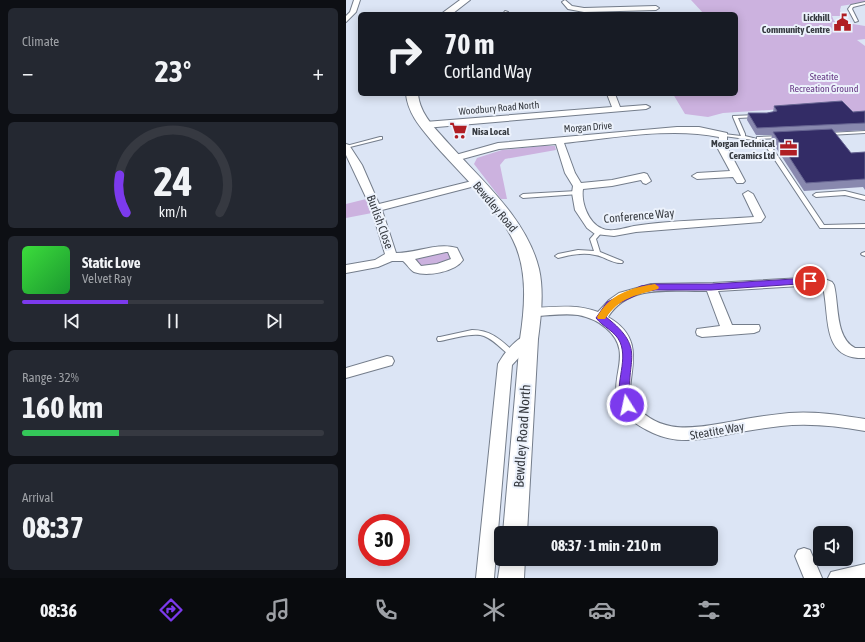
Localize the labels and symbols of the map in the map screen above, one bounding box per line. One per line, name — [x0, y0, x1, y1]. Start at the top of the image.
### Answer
place label: Lickhill Community Centre — [762, 12, 830, 35]
public building icon: Lickhill Community Centre — [833, 13, 853, 33]
park label: Steatite Recreation Ground — [790, 71, 859, 94]
street label: Woodbury Road North — [458, 99, 540, 117]
street label: Morgan Drive — [563, 120, 613, 134]
supermarket icon: Nisa Local — [449, 121, 469, 141]
place label: Nisa Local — [472, 126, 510, 137]
place label: Morgan Technical Ceramics Ltd — [711, 138, 775, 161]
office icon: Morgan Technical Ceramics Ltd — [778, 139, 798, 159]
street label: Bewdley Road — [470, 179, 520, 235]
street label: Burlish Close — [364, 193, 396, 251]
street label: Conference Way — [603, 206, 675, 226]
pin — [793, 264, 827, 298]
street label: Bewdley Road North — [510, 384, 534, 488]
position arrow — [606, 384, 648, 426]
street label: Steatite Way — [689, 419, 745, 443]
speed limit sign: 30 — [358, 514, 410, 566]

